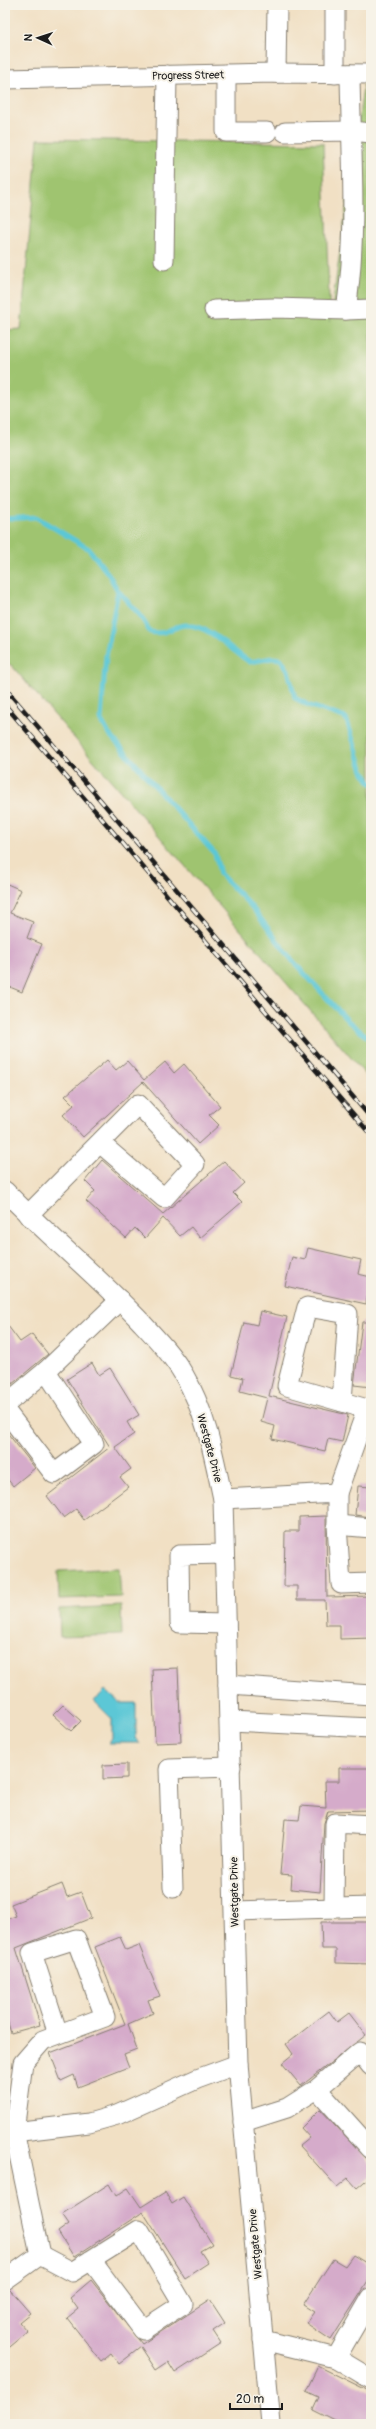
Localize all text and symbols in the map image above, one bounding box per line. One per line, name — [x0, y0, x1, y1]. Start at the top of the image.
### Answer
north arrow — [18, 18, 58, 58]
text: N — [22, 33, 35, 42]
street label: Progress Street — [152, 68, 225, 83]
street label: Westgate Drive — [194, 1413, 225, 1484]
street label: Westgate Drive — [227, 1856, 242, 1927]
street label: Westgate Drive — [246, 2208, 265, 2279]
scale bar — [230, 2385, 282, 2411]
text: 20 m — [236, 2392, 265, 2407]

